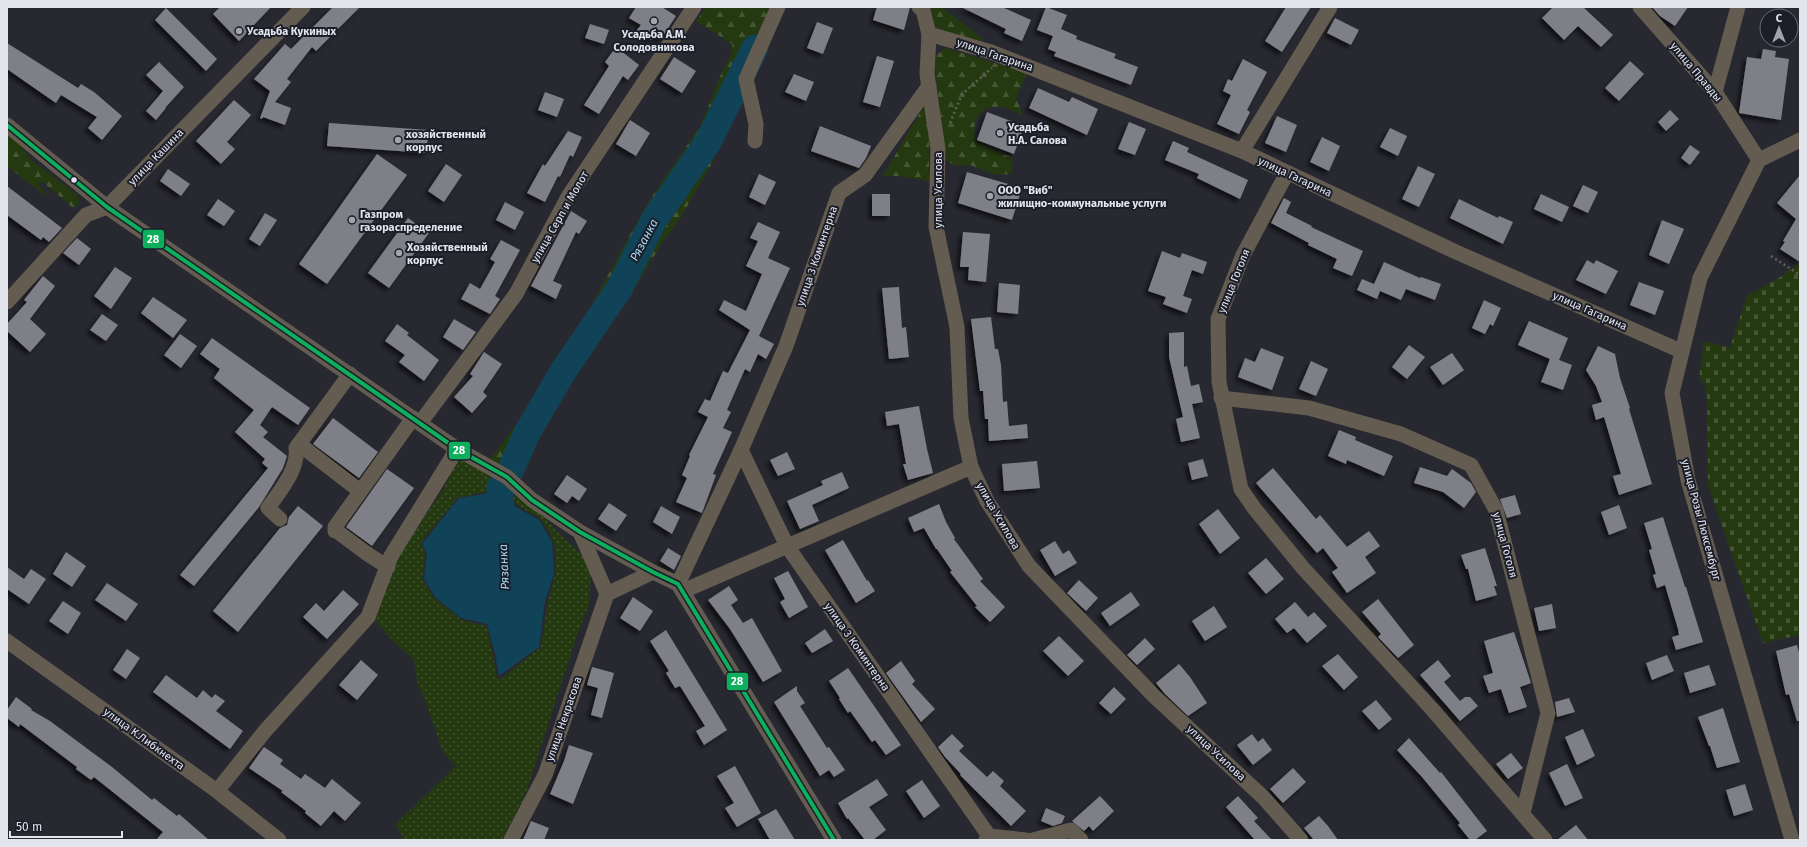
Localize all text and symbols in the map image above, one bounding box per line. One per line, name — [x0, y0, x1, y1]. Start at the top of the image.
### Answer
north arrow — [1759, 8, 1799, 48]
text: С — [1776, 12, 1783, 25]
marker: Усадьба А.М. Солодовникова — [649, 16, 659, 26]
place label: Усадьба Кукиных — [246, 25, 336, 38]
marker: Усадьба Кукиных — [234, 26, 244, 36]
place label: Усадьба А.М. Солодовникова — [614, 28, 694, 54]
street label: улица Гагарина — [955, 36, 1035, 74]
street label: улица Правды — [1667, 40, 1725, 104]
place label: Усадьба Н.А. Салова — [1007, 121, 1067, 147]
street label: улица Кашина — [126, 126, 186, 188]
place label: хозяйственный корпус — [405, 128, 486, 154]
marker: Усадьба Н.А. Салова — [995, 128, 1005, 138]
marker: хозяйственный корпус — [393, 135, 403, 145]
street label: улица Усилова — [932, 152, 945, 228]
street label: улица Гагарина — [1256, 154, 1334, 200]
street label: улица Серп и Молот — [529, 169, 591, 265]
unlabelled marker — [69, 175, 79, 185]
place label: ООО "Виб" жилищно-коммунальные услуги — [998, 184, 1167, 210]
marker: ООО "Виб" жилищно-коммунальные услуги — [985, 191, 995, 201]
street label: улица 3 Коминтерна — [794, 204, 840, 308]
place label: Газпром газораспределение — [360, 208, 462, 234]
marker: Газпром газораспределение — [347, 215, 357, 225]
water label: Рязанка — [627, 216, 661, 263]
line badge: 28 — [142, 229, 165, 249]
text: 28 — [147, 233, 160, 246]
place label: Хозяйственный корпус — [406, 241, 488, 267]
street label: улица Гоголя — [1215, 247, 1253, 315]
marker: Хозяйственный корпус — [394, 248, 404, 258]
street label: улица Гагарина — [1551, 289, 1629, 333]
line badge: 28 — [448, 441, 471, 460]
text: 28 — [453, 444, 466, 457]
street label: улица Розы Люксембург — [1679, 458, 1724, 582]
street label: улица Усилова — [973, 480, 1023, 552]
street label: улица Гоголя — [1490, 511, 1520, 579]
water label: Рязанка — [496, 544, 512, 590]
street label: улица 3 Коминтерна — [822, 600, 892, 694]
line badge: 28 — [726, 672, 749, 691]
street label: улица Некрасова — [543, 675, 585, 763]
text: 28 — [731, 675, 744, 688]
street label: улица К.Либкнехта — [101, 705, 187, 773]
street label: улица Усилова — [1184, 722, 1248, 784]
scale bar — [10, 813, 122, 839]
text: 50 m — [16, 820, 42, 834]

